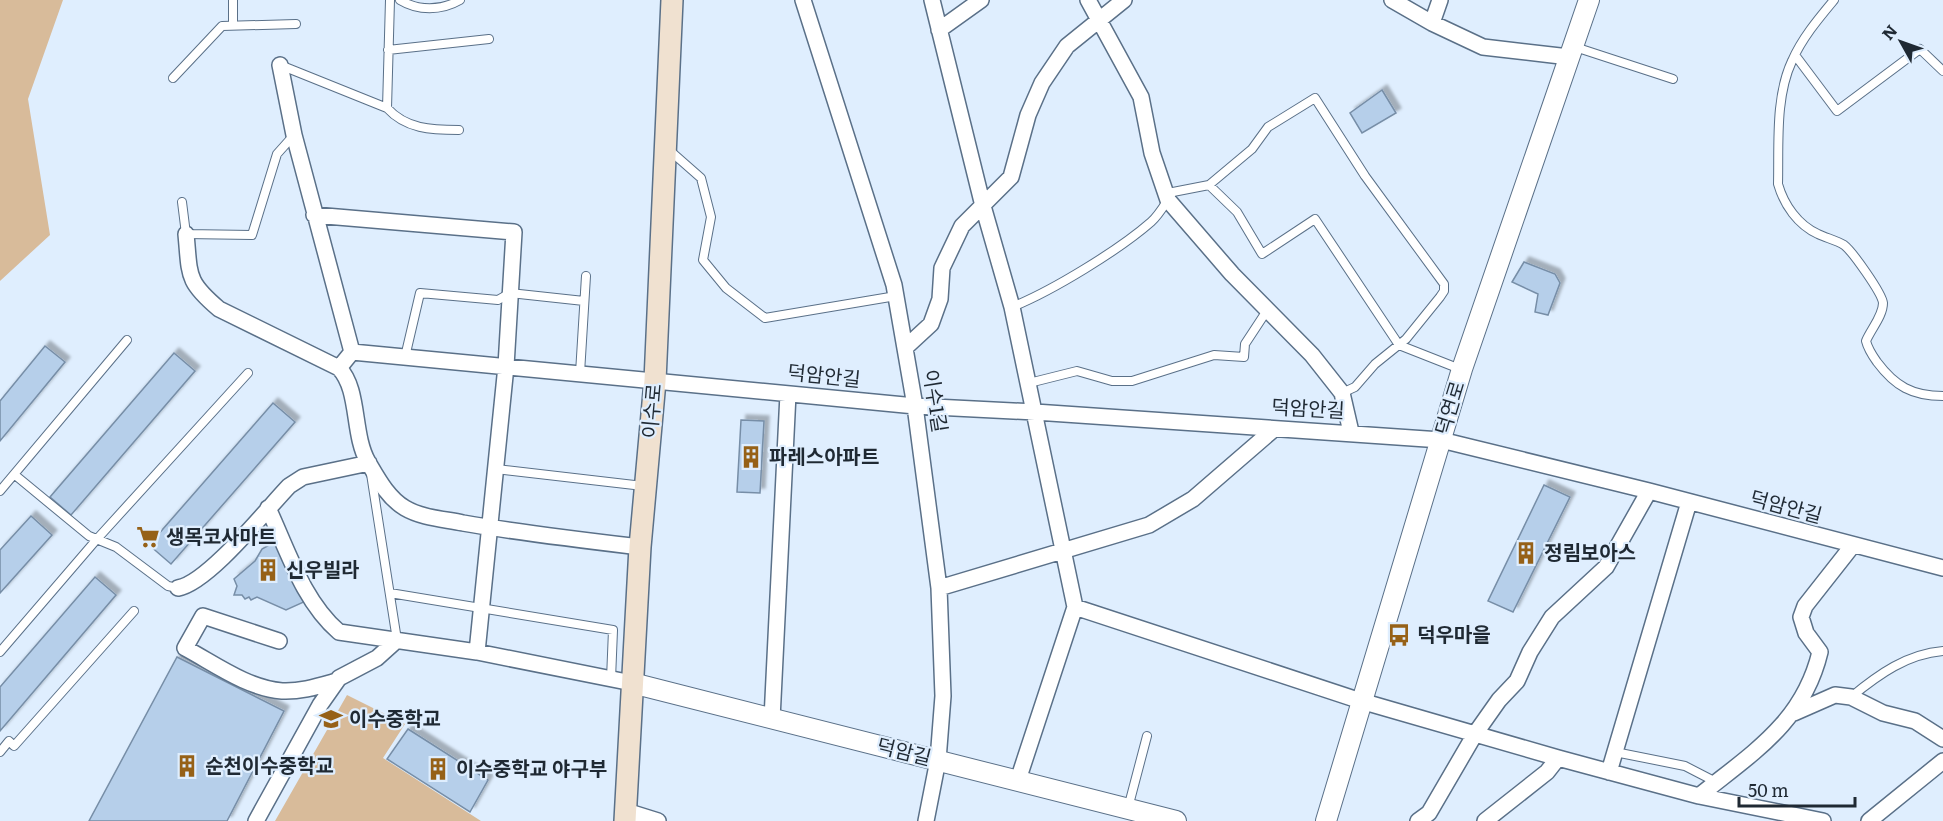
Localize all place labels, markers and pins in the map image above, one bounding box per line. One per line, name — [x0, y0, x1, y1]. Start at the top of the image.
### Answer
place label: 파레스아파트 — [769, 440, 879, 470]
building icon: 파레스아파트 — [738, 444, 764, 470]
place label: 생목코사마트 — [166, 520, 276, 550]
supermarket icon: 생목코사마트 — [135, 524, 161, 550]
place label: 정림보아스 — [1544, 536, 1636, 566]
building icon: 정림보아스 — [1513, 540, 1539, 566]
place label: 신우빌라 — [286, 553, 360, 583]
building icon: 신우빌라 — [255, 557, 281, 583]
place label: 덕우마을 — [1417, 618, 1491, 648]
bus stop icon: 덕우마을 — [1386, 622, 1412, 648]
place label: 이수중학교 — [349, 702, 441, 732]
school or university icon: 이수중학교 — [318, 706, 344, 732]
place label: 순천이수중학교 — [205, 749, 334, 779]
place label: 이수중학교 야구부 — [456, 752, 607, 782]
building icon: 순천이수중학교 — [174, 753, 200, 779]
building icon: 이수중학교 야구부 — [425, 756, 451, 782]

